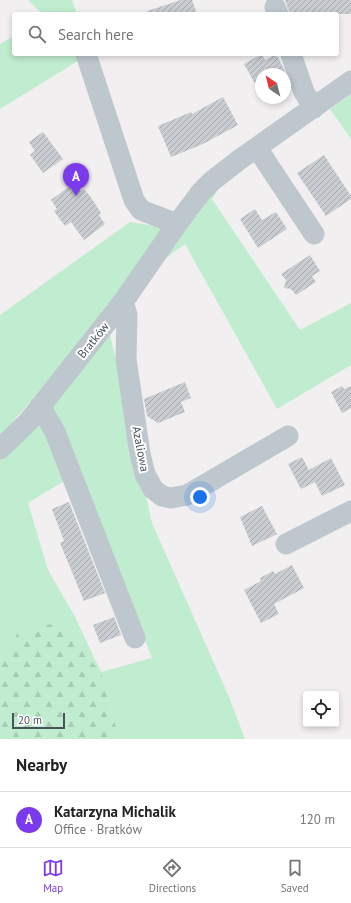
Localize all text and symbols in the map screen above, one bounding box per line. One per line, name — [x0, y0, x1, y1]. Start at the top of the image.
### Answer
search box — [12, 12, 339, 56]
icon: search — [26, 23, 48, 45]
text: Search here — [58, 25, 134, 44]
north arrow — [255, 68, 291, 104]
pin: A — [63, 163, 89, 196]
street label: Bratków — [74, 319, 112, 361]
street label: Azaliowa — [129, 425, 153, 473]
your location — [190, 487, 210, 507]
map controls — [303, 691, 339, 727]
button: locate — [303, 691, 339, 727]
scale bar — [12, 711, 65, 730]
text: 20 m — [18, 713, 42, 727]
text: Nearby — [16, 754, 67, 776]
text: Katarzyna Michalik — [54, 802, 176, 821]
text: A — [25, 811, 33, 828]
text: 120 m — [300, 811, 335, 828]
text: Office · Bratków — [54, 821, 142, 838]
tab: Map — [42, 857, 64, 895]
tab: Directions — [149, 857, 196, 895]
tab: Saved — [281, 857, 309, 895]

